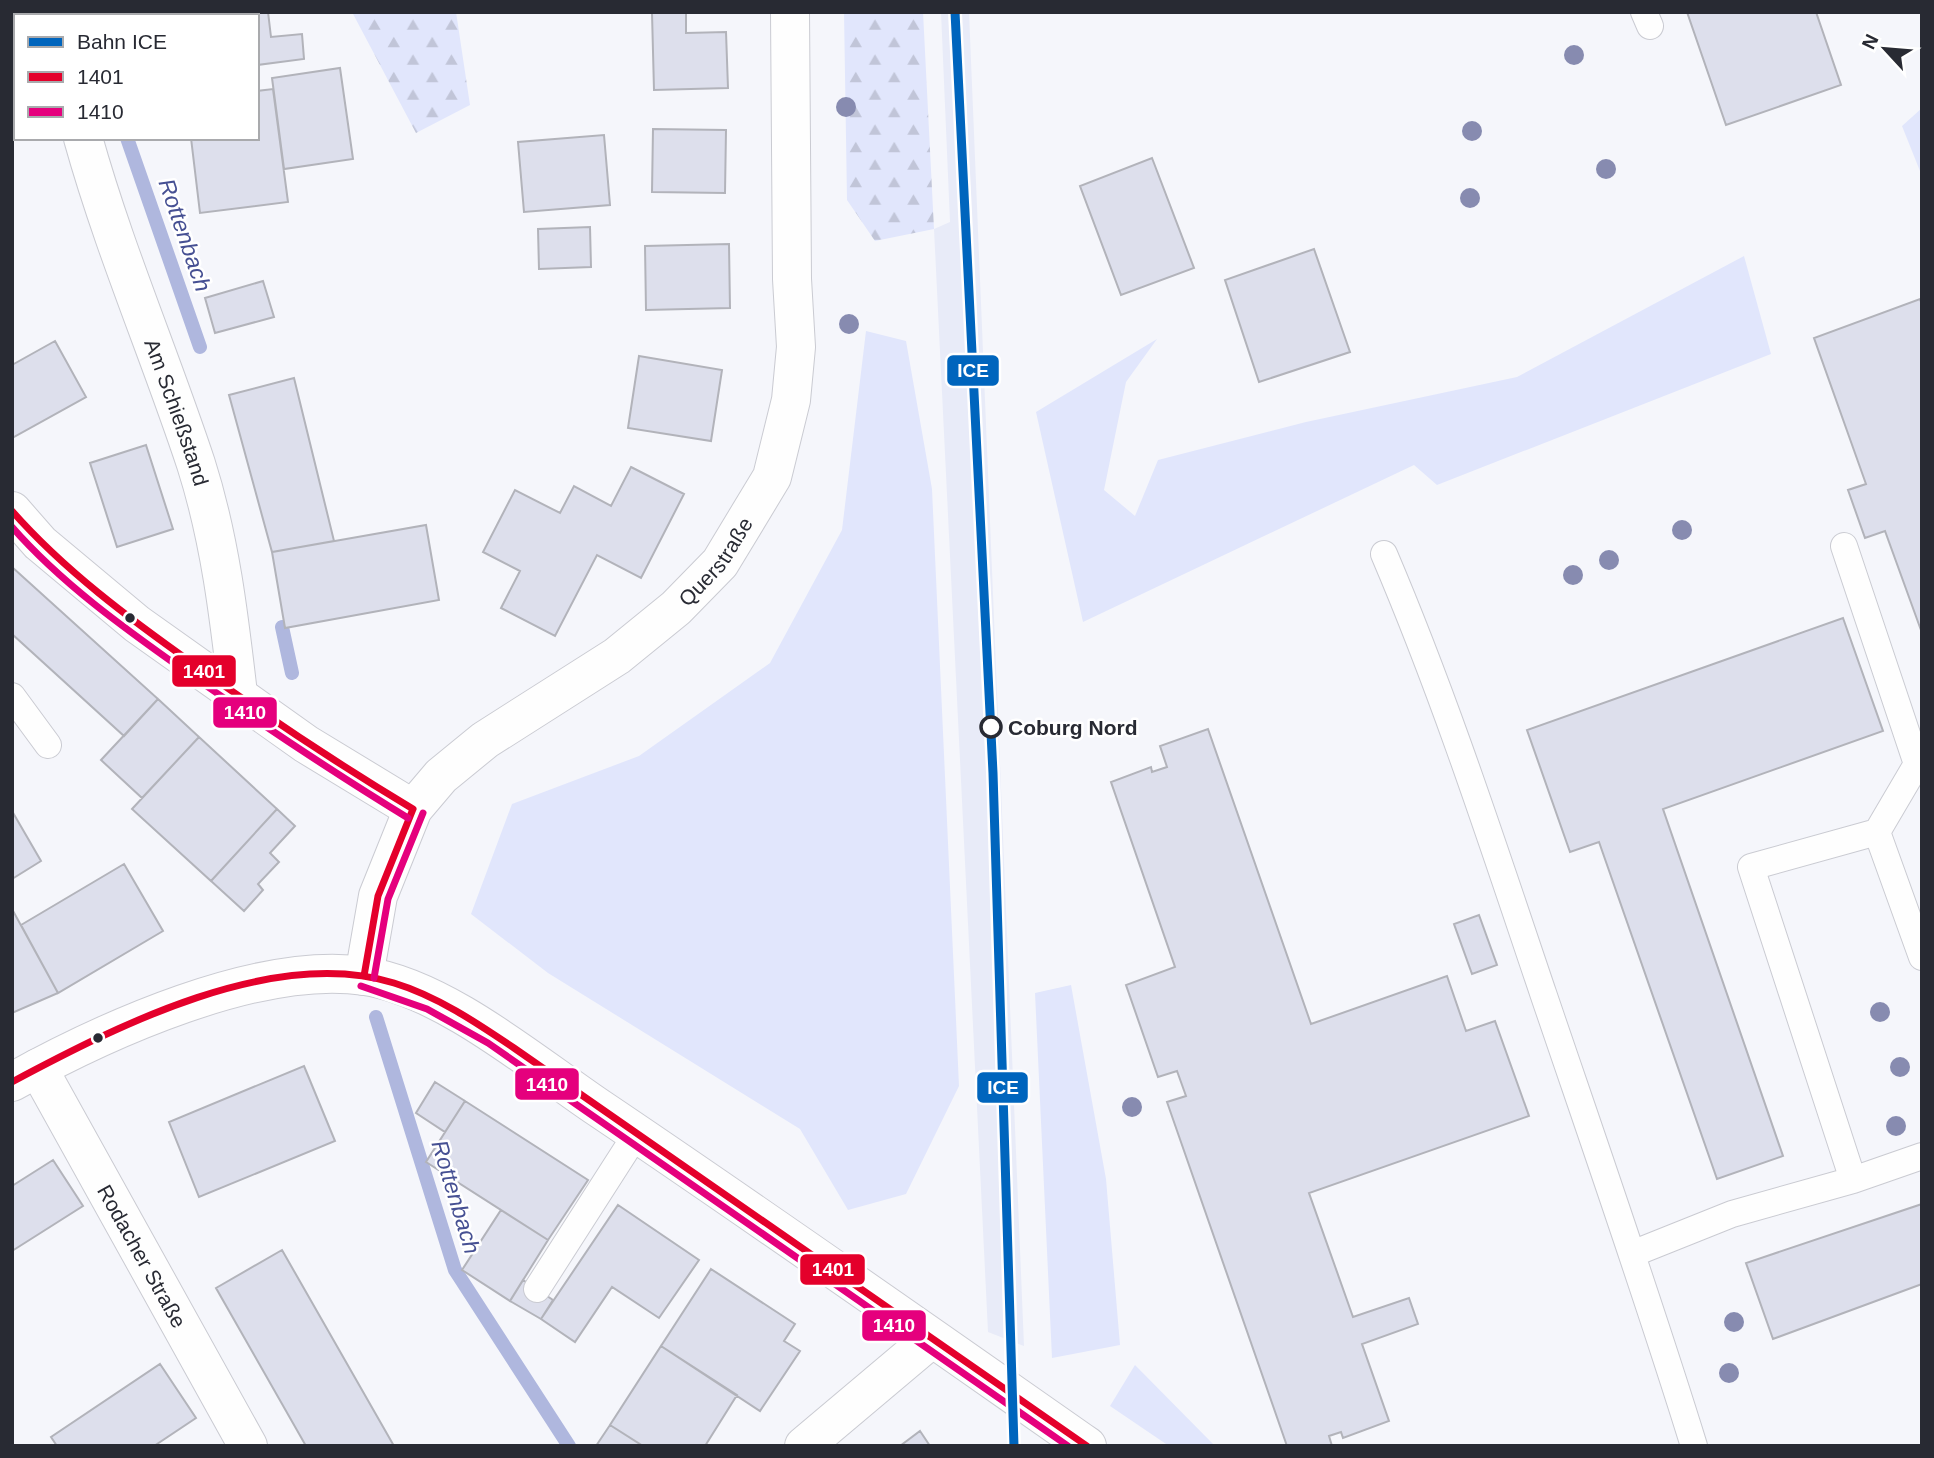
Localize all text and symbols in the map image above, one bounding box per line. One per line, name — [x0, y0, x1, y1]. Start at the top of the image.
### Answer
legend — [14, 14, 259, 140]
north arrow — [1850, 14, 1920, 84]
text: Bahn ICE — [77, 30, 167, 53]
text: N — [1858, 31, 1883, 53]
text: 1401 — [77, 65, 124, 88]
text: 1410 — [77, 100, 124, 123]
water label: Rottenbach — [154, 175, 216, 295]
street label: Am Schießstand — [141, 336, 213, 488]
line badge: ICE — [946, 354, 1000, 387]
text: ICE — [957, 360, 989, 381]
street label: Querstraße — [674, 513, 757, 610]
unlabelled marker — [123, 611, 137, 625]
line badge: 1401 — [171, 654, 237, 688]
text: 1401 — [183, 661, 226, 682]
line badge: 1410 — [212, 696, 278, 729]
text: 1410 — [224, 702, 266, 723]
marker: Coburg Nord — [980, 716, 1002, 738]
place label: Coburg Nord — [1008, 716, 1137, 739]
unlabelled marker — [91, 1031, 105, 1045]
line badge: 1410 — [514, 1067, 580, 1101]
line badge: ICE — [976, 1071, 1029, 1104]
text: 1410 — [526, 1074, 568, 1095]
text: ICE — [987, 1077, 1019, 1098]
water label: Rottenbach — [426, 1137, 486, 1257]
street label: Rodacher Straße — [94, 1180, 191, 1331]
line badge: 1401 — [799, 1253, 866, 1286]
text: 1401 — [812, 1259, 855, 1280]
line badge: 1410 — [861, 1309, 927, 1342]
text: 1410 — [873, 1315, 915, 1336]

